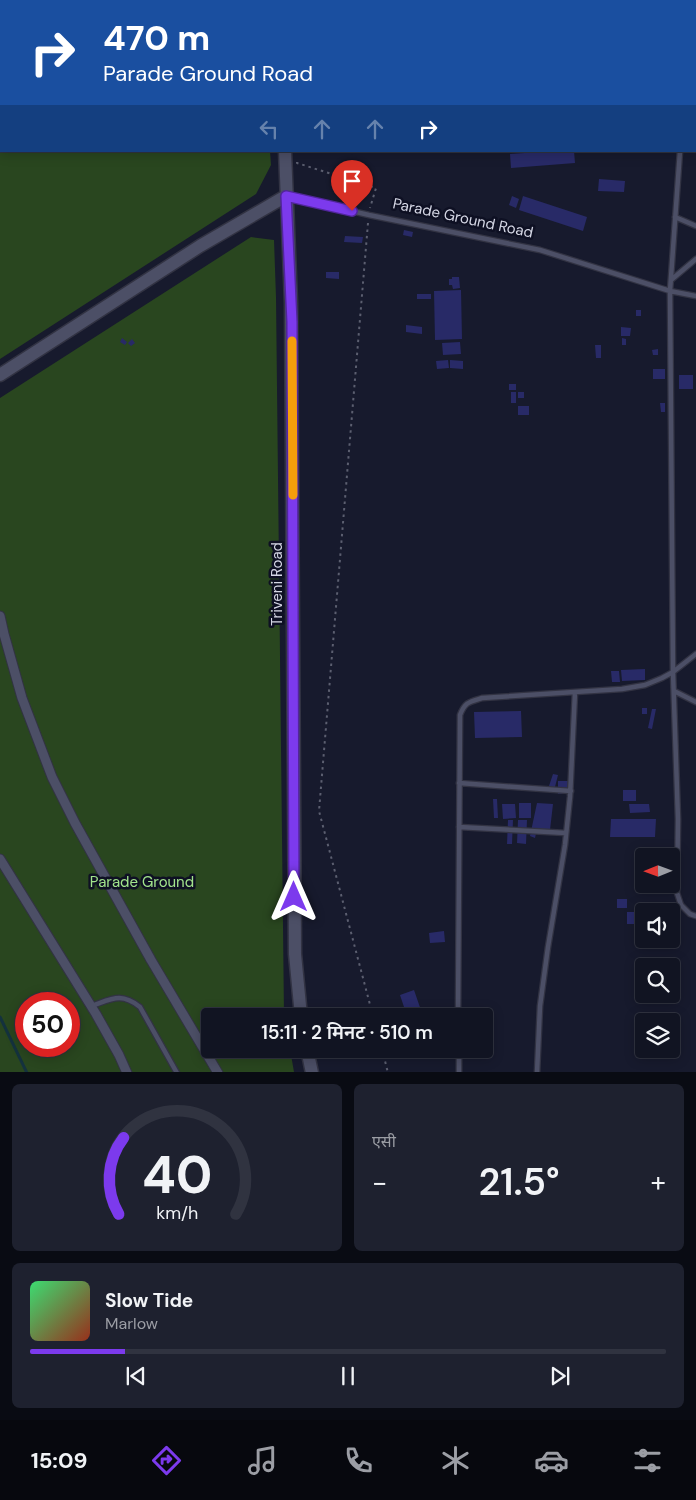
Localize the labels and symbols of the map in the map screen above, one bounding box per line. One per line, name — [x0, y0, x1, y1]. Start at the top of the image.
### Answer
pin — [331, 160, 373, 211]
street label: Parade Ground Road — [391, 193, 535, 243]
street label: Triveni Road — [267, 542, 287, 626]
north arrow — [635, 848, 680, 892]
position arrow — [267, 870, 319, 922]
park label: Parade Ground — [90, 872, 194, 892]
speed limit sign: 50 — [15, 992, 80, 1057]

